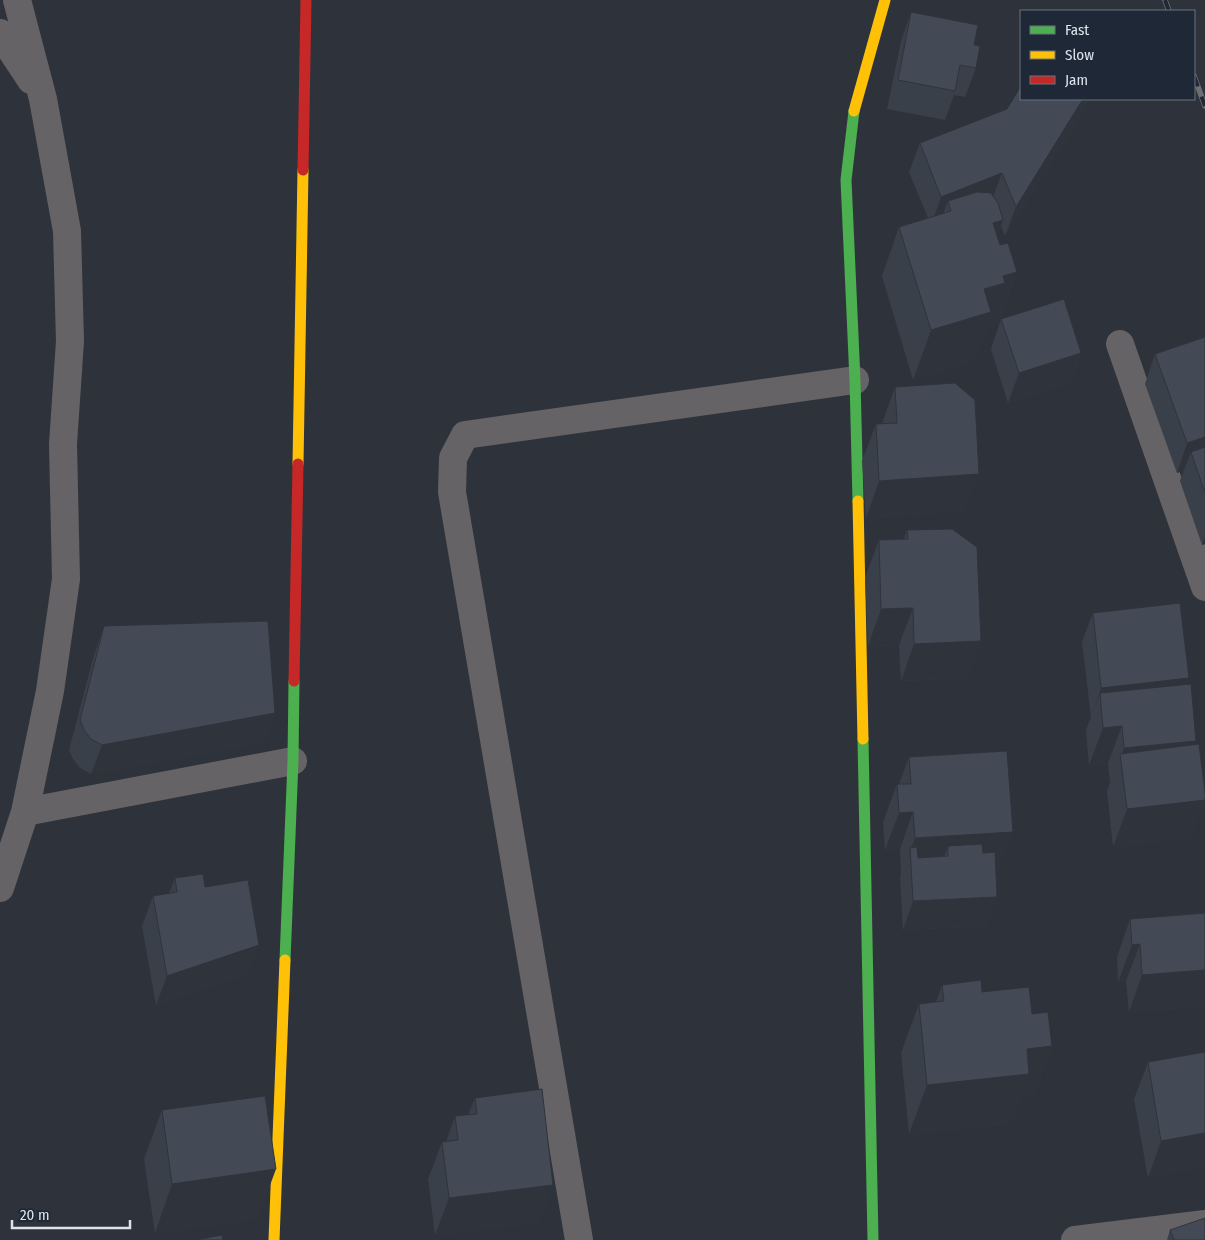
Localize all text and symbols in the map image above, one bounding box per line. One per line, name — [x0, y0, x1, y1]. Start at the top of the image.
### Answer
legend — [1020, 10, 1195, 100]
text: Fast — [1065, 21, 1089, 39]
text: Slow — [1065, 46, 1094, 64]
text: Jam — [1065, 71, 1088, 89]
scale bar — [12, 1198, 130, 1230]
text: 20 m — [20, 1206, 50, 1224]

